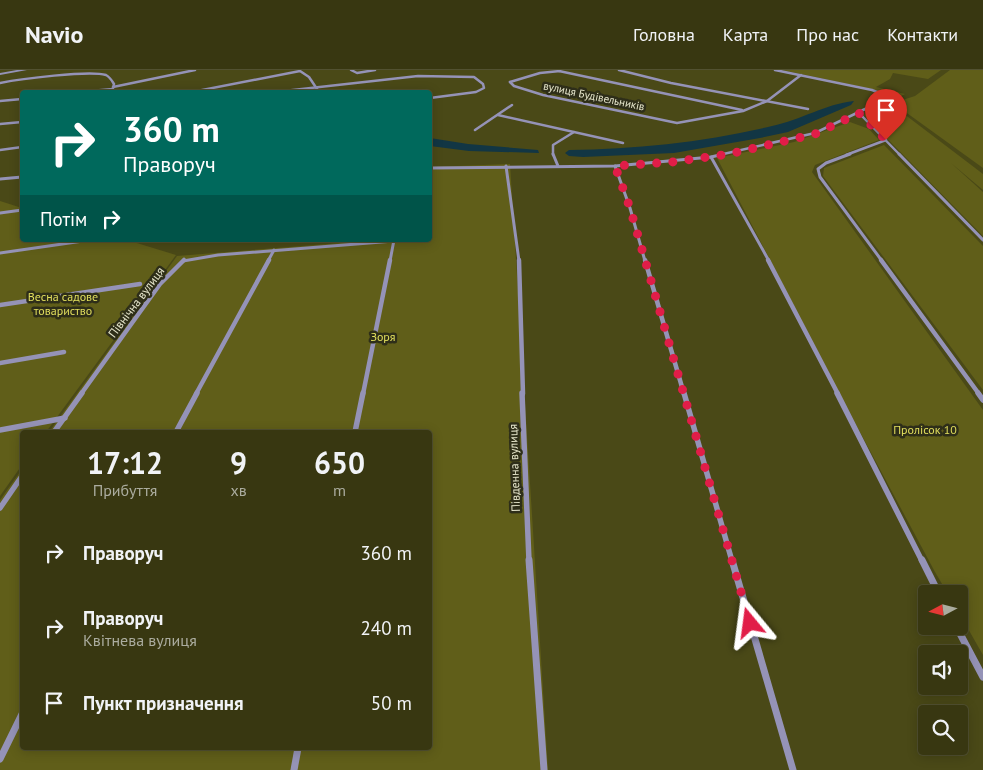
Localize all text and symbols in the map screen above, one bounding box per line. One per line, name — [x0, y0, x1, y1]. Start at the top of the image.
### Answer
text: Navio — [25, 19, 83, 50]
text: Головна — [633, 23, 695, 46]
text: Карта — [723, 23, 768, 46]
text: Про нас — [796, 23, 859, 46]
text: Контакти — [887, 23, 958, 46]
street label: вулиця Будівельників — [542, 78, 646, 114]
pin — [865, 89, 907, 140]
icon: arrive — [872, 96, 900, 124]
text: 360 m — [123, 106, 220, 152]
icon: right — [40, 110, 105, 175]
text: Праворуч — [123, 150, 216, 178]
icon: right — [97, 205, 125, 233]
text: Потім — [40, 207, 87, 231]
street label: Північна вулиця — [105, 264, 167, 340]
park label: Весна садове товариство — [28, 289, 98, 318]
park label: Зоря — [370, 329, 396, 344]
park label: Пролісок 10 — [893, 422, 957, 437]
street label: Південна вулиця — [505, 424, 523, 512]
text: 17:12 — [87, 443, 163, 482]
text: 9 — [230, 443, 247, 482]
text: 650 — [314, 443, 365, 482]
text: Прибуття — [93, 480, 157, 500]
text: хв — [230, 480, 247, 500]
text: m — [333, 480, 346, 500]
icon: right — [40, 539, 68, 567]
text: Праворуч — [83, 541, 163, 565]
text: 360 m — [360, 541, 412, 565]
north arrow — [918, 585, 968, 635]
map controls — [918, 585, 968, 755]
position arrow — [723, 596, 775, 648]
text: Праворуч — [83, 606, 163, 630]
icon: right — [40, 614, 68, 642]
text: 240 m — [360, 616, 412, 640]
text: Квітнева вулиця — [83, 630, 197, 650]
button: sound — [918, 645, 968, 695]
icon: arrive — [40, 689, 68, 717]
text: Пункт призначення — [83, 691, 244, 715]
text: 50 m — [371, 691, 412, 715]
button: search — [918, 705, 968, 755]

